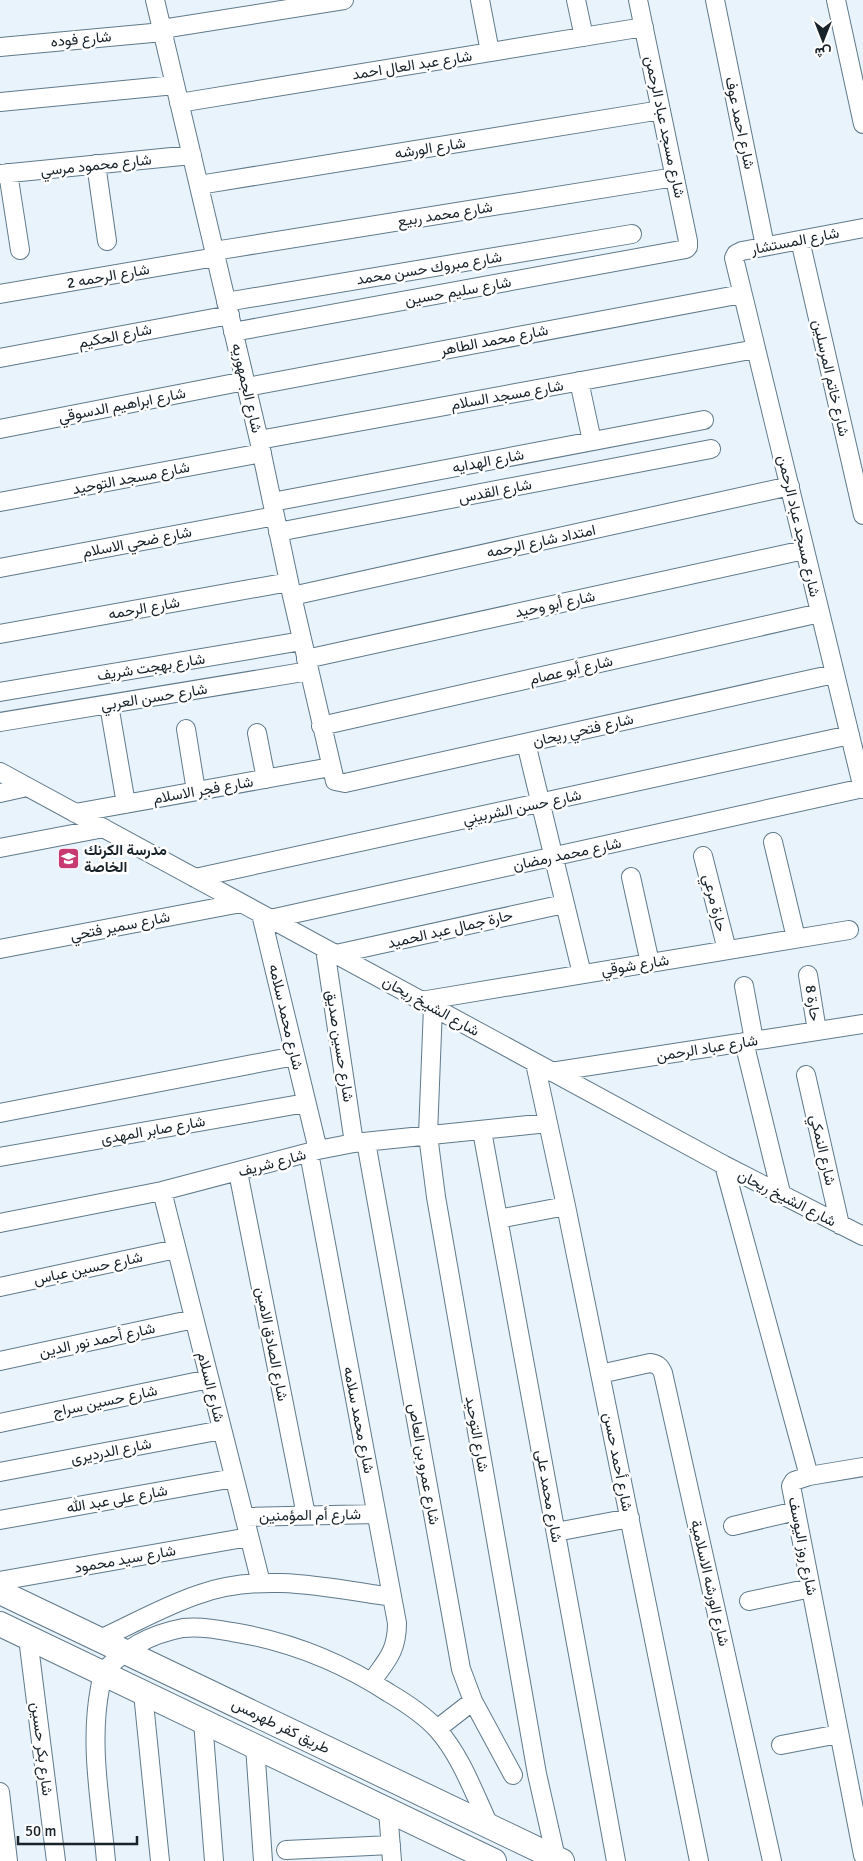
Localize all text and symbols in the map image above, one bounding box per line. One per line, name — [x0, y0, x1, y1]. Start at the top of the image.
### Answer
north arrow — [798, 15, 848, 65]
street label: شارع فوده — [50, 27, 113, 53]
text: ش — [814, 44, 831, 61]
street label: شارع عبد العال احمد — [351, 47, 474, 85]
street label: شارع مسجد عباد الرحمن — [639, 54, 689, 200]
street label: شارع احمد عوف — [719, 75, 759, 172]
street label: شارع الورشه — [393, 133, 467, 164]
street label: شارع محمود مرسي — [40, 150, 153, 184]
street label: شارع محمد ربيع — [396, 198, 494, 232]
street label: شارع المستشار — [748, 224, 841, 261]
street label: شارع مبروك حسن محمد — [355, 248, 504, 290]
street label: شارع الرحمه 2 — [65, 260, 151, 294]
street label: شارع سليم حسين — [403, 273, 513, 311]
street label: شارع خاتم المرسلين — [807, 318, 853, 439]
street label: شارع الحكيم — [77, 320, 154, 354]
street label: شارع محمد الطاهر — [437, 321, 550, 361]
street label: شارع الجمهوريه — [226, 341, 266, 435]
street label: شارع مسجد السلام — [449, 376, 565, 416]
street label: شارع ابراهيم الدسوقي — [57, 384, 188, 430]
street label: شارع الهدايه — [451, 445, 526, 479]
street label: شارع مسجد عباد الرحمن — [772, 453, 824, 599]
street label: شارع مسجد التوحيد — [71, 458, 192, 500]
street label: شارع القدس — [457, 475, 534, 509]
street label: امتداد شارع الرحمه — [485, 521, 598, 563]
street label: شارع ضحي الاسلام — [81, 523, 194, 565]
street label: شارع أبو وحيد — [513, 587, 597, 623]
street label: شارع الرحمه — [107, 593, 182, 625]
street label: شارع بهجت شريف — [96, 650, 207, 686]
street label: شارع أبو عصام — [528, 652, 615, 690]
street label: شارع حسن العربي — [99, 680, 209, 718]
street label: شارع فتحي ريحان — [531, 710, 636, 754]
street label: شارع فجر الاسلام — [151, 772, 255, 810]
street label: شارع حسن الشربيني — [461, 786, 584, 832]
street label: شارع محمد رمضان — [511, 834, 623, 876]
place label: مدرسة الكرنك الخاصة — [84, 841, 167, 876]
school or university icon: مدرسة الكرنك الخاصة — [56, 847, 80, 871]
street label: حارة مرعي — [695, 872, 731, 934]
street label: حارة جمال عبد الحميد — [386, 906, 514, 952]
street label: شارع سمير فتحي — [69, 907, 172, 948]
street label: شارع شوقي — [600, 951, 671, 983]
street label: شارع محمد سلامه — [263, 962, 307, 1072]
street label: شارع الشيخ ريحان — [378, 972, 483, 1042]
street label: حارة 8 — [802, 984, 824, 1022]
street label: شارع حسين صديق — [320, 989, 358, 1104]
street label: شارع عباد الرحمن — [655, 1031, 760, 1067]
street label: شارع صابر المهدى — [99, 1112, 207, 1150]
street label: شارع النمكي — [802, 1113, 840, 1188]
street label: شارع شريف — [236, 1145, 309, 1183]
street label: شارع الشيخ ريحان — [734, 1165, 839, 1232]
street label: شارع حسين عباس — [32, 1248, 145, 1290]
street label: شارع الصادق الامين — [250, 1285, 292, 1403]
street label: شارع أحمد نور الدين — [37, 1319, 157, 1363]
street label: شارع السلام — [192, 1350, 228, 1425]
street label: شارع محمد سلامه — [338, 1365, 378, 1475]
street label: شارع حسين سراج — [51, 1381, 159, 1423]
street label: شارع التوحيد — [459, 1395, 493, 1474]
street label: شارع عمرو بن العاص — [402, 1402, 444, 1527]
street label: شارع أحمد حسن — [598, 1411, 636, 1514]
street label: شارع الدرديرى — [69, 1434, 153, 1470]
street label: شارع محمد على — [530, 1448, 566, 1544]
street label: شارع على عبد الله — [65, 1481, 169, 1519]
street label: شارع روز اليوسف — [783, 1495, 821, 1597]
street label: شارع أم المؤمنين — [259, 1505, 361, 1527]
street label: شارع الورشه الاسلامية — [685, 1518, 733, 1648]
street label: شارع سيد محمود — [73, 1541, 178, 1579]
street label: طريق كفر طهرمس — [229, 1695, 333, 1758]
street label: شارع بكر حسين — [25, 1701, 57, 1797]
scale bar — [18, 1814, 136, 1846]
text: 50 m — [25, 1822, 56, 1840]

